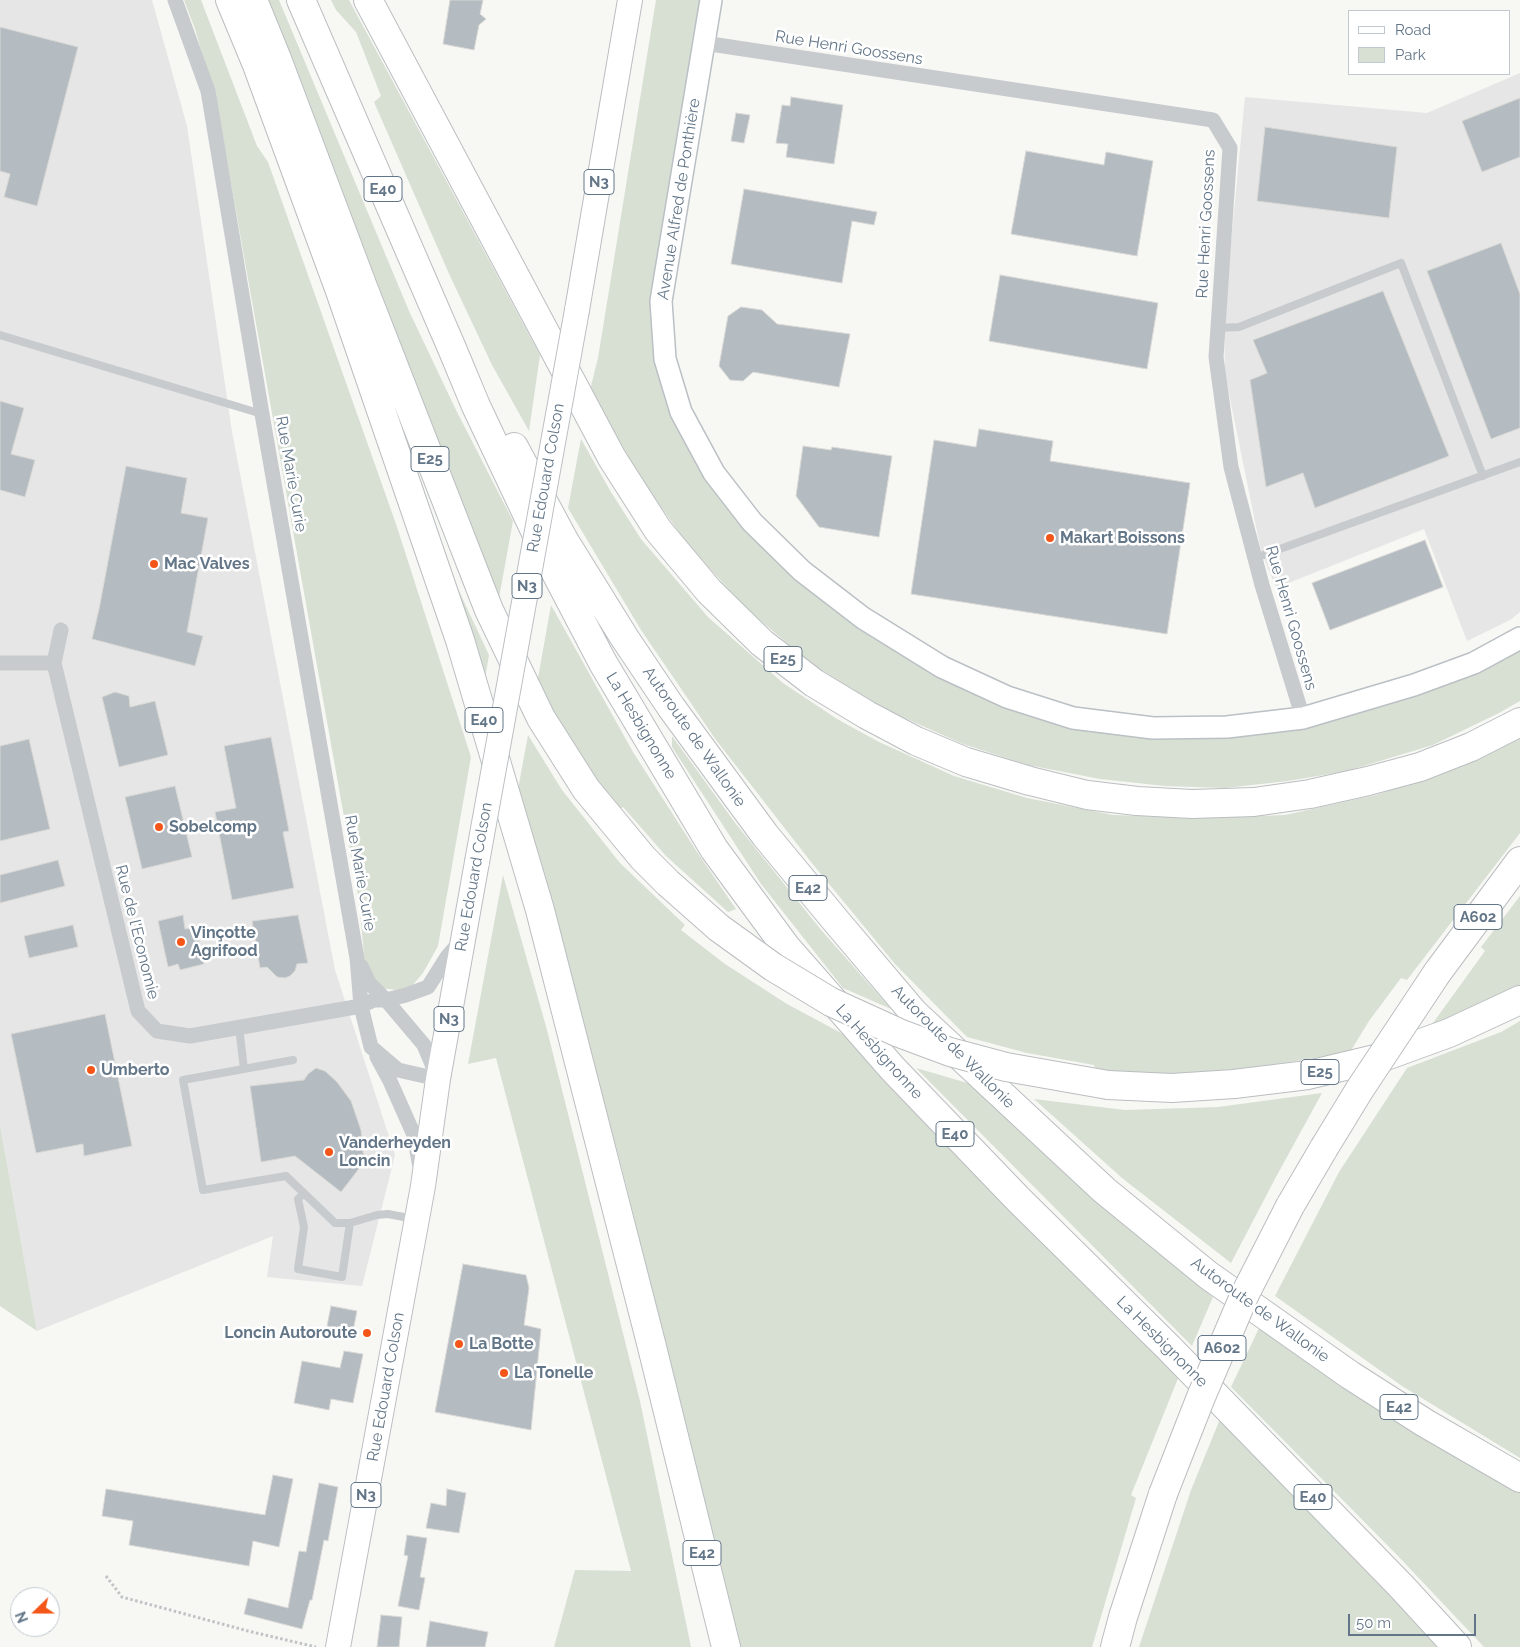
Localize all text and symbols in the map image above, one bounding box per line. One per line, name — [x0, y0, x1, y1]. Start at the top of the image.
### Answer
legend — [1348, 10, 1510, 75]
text: Road — [1395, 21, 1431, 39]
street label: Rue Henri Goossens — [774, 27, 924, 69]
text: Park — [1395, 46, 1426, 64]
street label: Avenue Alfred de Ponthière — [654, 97, 704, 301]
street label: Rue Henri Goossens — [1193, 149, 1219, 299]
road number: N3 — [584, 170, 614, 194]
road number: E40 — [364, 176, 402, 202]
street label: Rue Edouard Colson — [523, 402, 569, 554]
street label: Rue Marie Curie — [271, 414, 311, 534]
road number: E25 — [411, 446, 449, 472]
place label: Makart Boissons — [1060, 528, 1185, 548]
marker: Makart Boissons — [1044, 532, 1056, 544]
street label: Rue Henri Goossens — [1261, 544, 1321, 692]
place label: Mac Valves — [164, 554, 250, 574]
marker: Mac Valves — [148, 558, 160, 570]
road number: N3 — [512, 574, 542, 598]
road number: E25 — [764, 646, 802, 672]
street label: Autoroute de Wallonie — [638, 663, 750, 811]
street label: La Hesbignonne — [602, 669, 680, 783]
road number: E40 — [465, 708, 503, 732]
street label: Rue Edouard Colson — [451, 801, 497, 953]
street label: Rue Marie Curie — [340, 813, 380, 933]
place label: Sobelcomp — [169, 817, 257, 837]
marker: Sobelcomp — [153, 821, 165, 833]
street label: Rue de l'Economie — [111, 863, 163, 1001]
road number: E42 — [789, 876, 827, 900]
road number: A602 — [1454, 904, 1502, 930]
place label: Vinçotte Agrifood — [191, 923, 257, 961]
marker: Vinçotte Agrifood — [175, 936, 187, 948]
street label: Autoroute de Wallonie — [887, 981, 1019, 1113]
street label: La Hesbignonne — [831, 1001, 927, 1103]
road number: N3 — [434, 1006, 464, 1032]
place label: Umberto — [101, 1060, 169, 1080]
road number: E25 — [1301, 1060, 1339, 1084]
marker: Umberto — [85, 1064, 97, 1076]
road number: E40 — [936, 1122, 974, 1146]
place label: Vanderheyden Loncin — [339, 1133, 451, 1171]
marker: Vanderheyden Loncin — [323, 1146, 335, 1158]
street label: Autoroute de Wallonie — [1187, 1253, 1333, 1367]
street label: La Hesbignonne — [1112, 1292, 1212, 1392]
street label: Rue Edouard Colson — [363, 1311, 409, 1463]
place label: Loncin Autoroute — [224, 1323, 357, 1343]
marker: Loncin Autoroute — [361, 1327, 373, 1339]
place label: La Botte — [469, 1334, 534, 1354]
road number: A602 — [1198, 1336, 1246, 1360]
marker: La Botte — [453, 1338, 465, 1350]
place label: La Tonelle — [514, 1363, 593, 1383]
marker: La Tonelle — [498, 1367, 510, 1379]
road number: E42 — [1380, 1394, 1418, 1420]
road number: N3 — [351, 1482, 381, 1508]
road number: E40 — [1294, 1484, 1332, 1510]
road number: E42 — [683, 1540, 721, 1566]
north arrow — [10, 1587, 60, 1637]
scale bar — [1350, 1604, 1478, 1636]
text: N — [13, 1609, 31, 1625]
text: 50 m — [1356, 1614, 1391, 1632]

